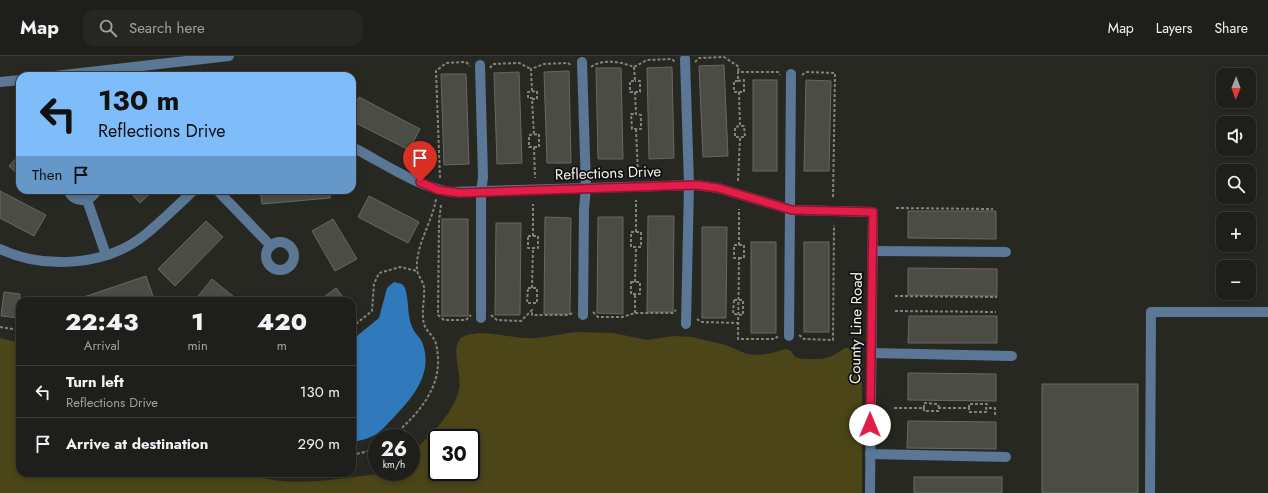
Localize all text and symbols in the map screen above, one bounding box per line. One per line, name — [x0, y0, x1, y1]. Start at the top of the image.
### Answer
search box — [83, 10, 363, 46]
text: Map — [20, 14, 59, 41]
icon: search — [97, 17, 119, 39]
text: Search here — [129, 17, 205, 39]
text: Map — [1108, 18, 1134, 38]
text: Layers — [1156, 18, 1192, 38]
text: Share — [1214, 18, 1248, 38]
north arrow — [1216, 68, 1256, 108]
map controls — [1216, 68, 1256, 300]
text: 130 m — [98, 80, 180, 121]
icon: left — [32, 88, 84, 140]
button: sound — [1216, 116, 1256, 156]
text: Reflections Drive — [98, 118, 225, 144]
pin — [403, 141, 437, 182]
icon: arrive — [409, 147, 431, 169]
street label: Reflections Drive — [555, 160, 662, 186]
text: Then — [32, 164, 62, 186]
icon: arrive — [70, 164, 92, 186]
button: search — [1216, 164, 1256, 204]
button: + — [1216, 212, 1256, 252]
button: − — [1216, 260, 1256, 300]
street label: County Line Road — [844, 272, 868, 384]
text: 22:43 — [65, 304, 139, 339]
text: 1 — [191, 304, 204, 339]
text: 420 — [257, 304, 307, 339]
text: Arrival — [84, 336, 120, 355]
text: min — [187, 336, 208, 355]
text: m — [277, 336, 287, 355]
text: Turn left — [66, 371, 124, 393]
icon: left — [32, 381, 54, 403]
text: 130 m — [300, 381, 340, 403]
text: Reflections Drive — [66, 393, 158, 412]
position arrow — [849, 404, 891, 446]
speed limit sign: 30 — [428, 429, 480, 481]
icon: arrive — [32, 433, 54, 455]
text: Arrive at destination — [66, 433, 208, 455]
text: 290 m — [298, 433, 340, 455]
text: 26 — [381, 435, 407, 464]
text: km/h — [383, 457, 405, 472]

